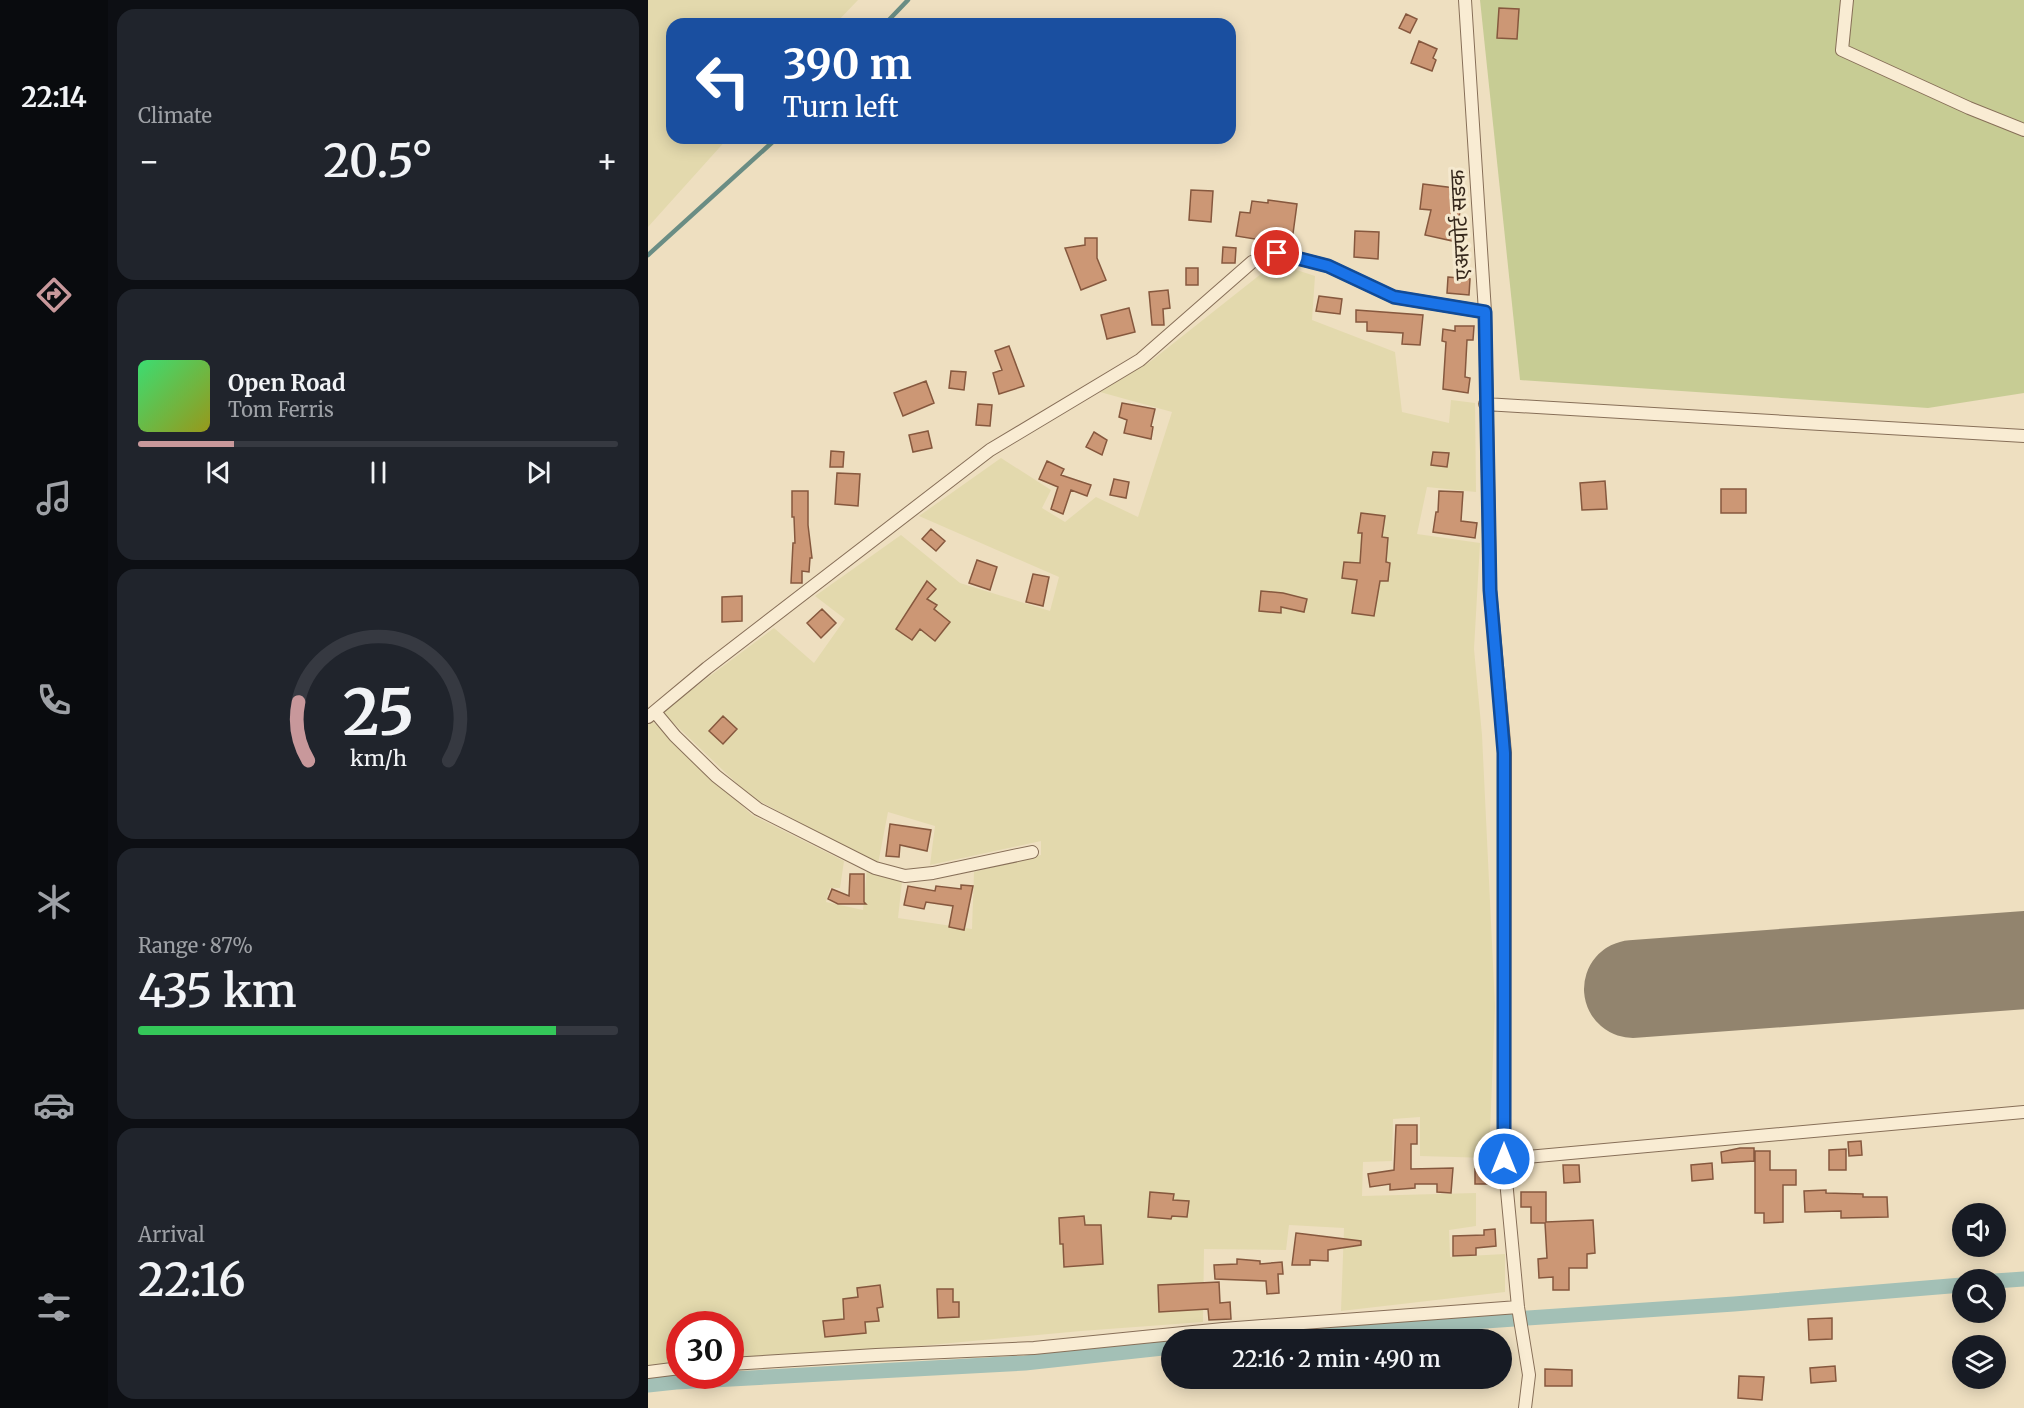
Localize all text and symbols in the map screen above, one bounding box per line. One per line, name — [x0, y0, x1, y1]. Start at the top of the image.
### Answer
text: 390 m — [783, 38, 912, 90]
icon: left — [684, 42, 762, 120]
text: 22:14 — [21, 80, 87, 114]
text: Turn left — [783, 90, 898, 124]
text: Climate — [138, 103, 212, 128]
text: 20.5° — [323, 133, 433, 189]
text: − — [138, 141, 160, 182]
text: + — [596, 141, 618, 182]
street label: एअरपोर्ट सडक — [1443, 168, 1476, 281]
pin — [1251, 227, 1302, 278]
icon: arrive — [1260, 236, 1293, 269]
icon: directions — [33, 274, 75, 316]
text: Open Road — [228, 369, 346, 397]
text: Tom Ferris — [228, 397, 334, 422]
icon: previous — [202, 456, 235, 489]
icon: pause — [362, 456, 395, 489]
icon: next — [522, 456, 555, 489]
icon: music — [33, 477, 75, 519]
text: 25 — [342, 674, 414, 752]
icon: phone — [33, 679, 75, 721]
text: km/h — [350, 745, 406, 772]
icon: climate — [33, 881, 75, 923]
text: Range · 87% — [138, 933, 253, 958]
text: 435 km — [138, 963, 297, 1019]
icon: car — [33, 1084, 75, 1126]
position arrow — [1472, 1127, 1536, 1191]
map controls — [1952, 1203, 2006, 1389]
button: sound — [1952, 1203, 2006, 1257]
text: Arrival — [138, 1222, 205, 1247]
text: 22:16 — [138, 1252, 246, 1308]
button: search — [1952, 1269, 2006, 1323]
icon: filters — [33, 1286, 75, 1328]
speed limit sign: 30 — [666, 1311, 744, 1389]
button: layers — [1952, 1335, 2006, 1389]
text: 22:16 · 2 min · 490 m — [1232, 1345, 1441, 1373]

